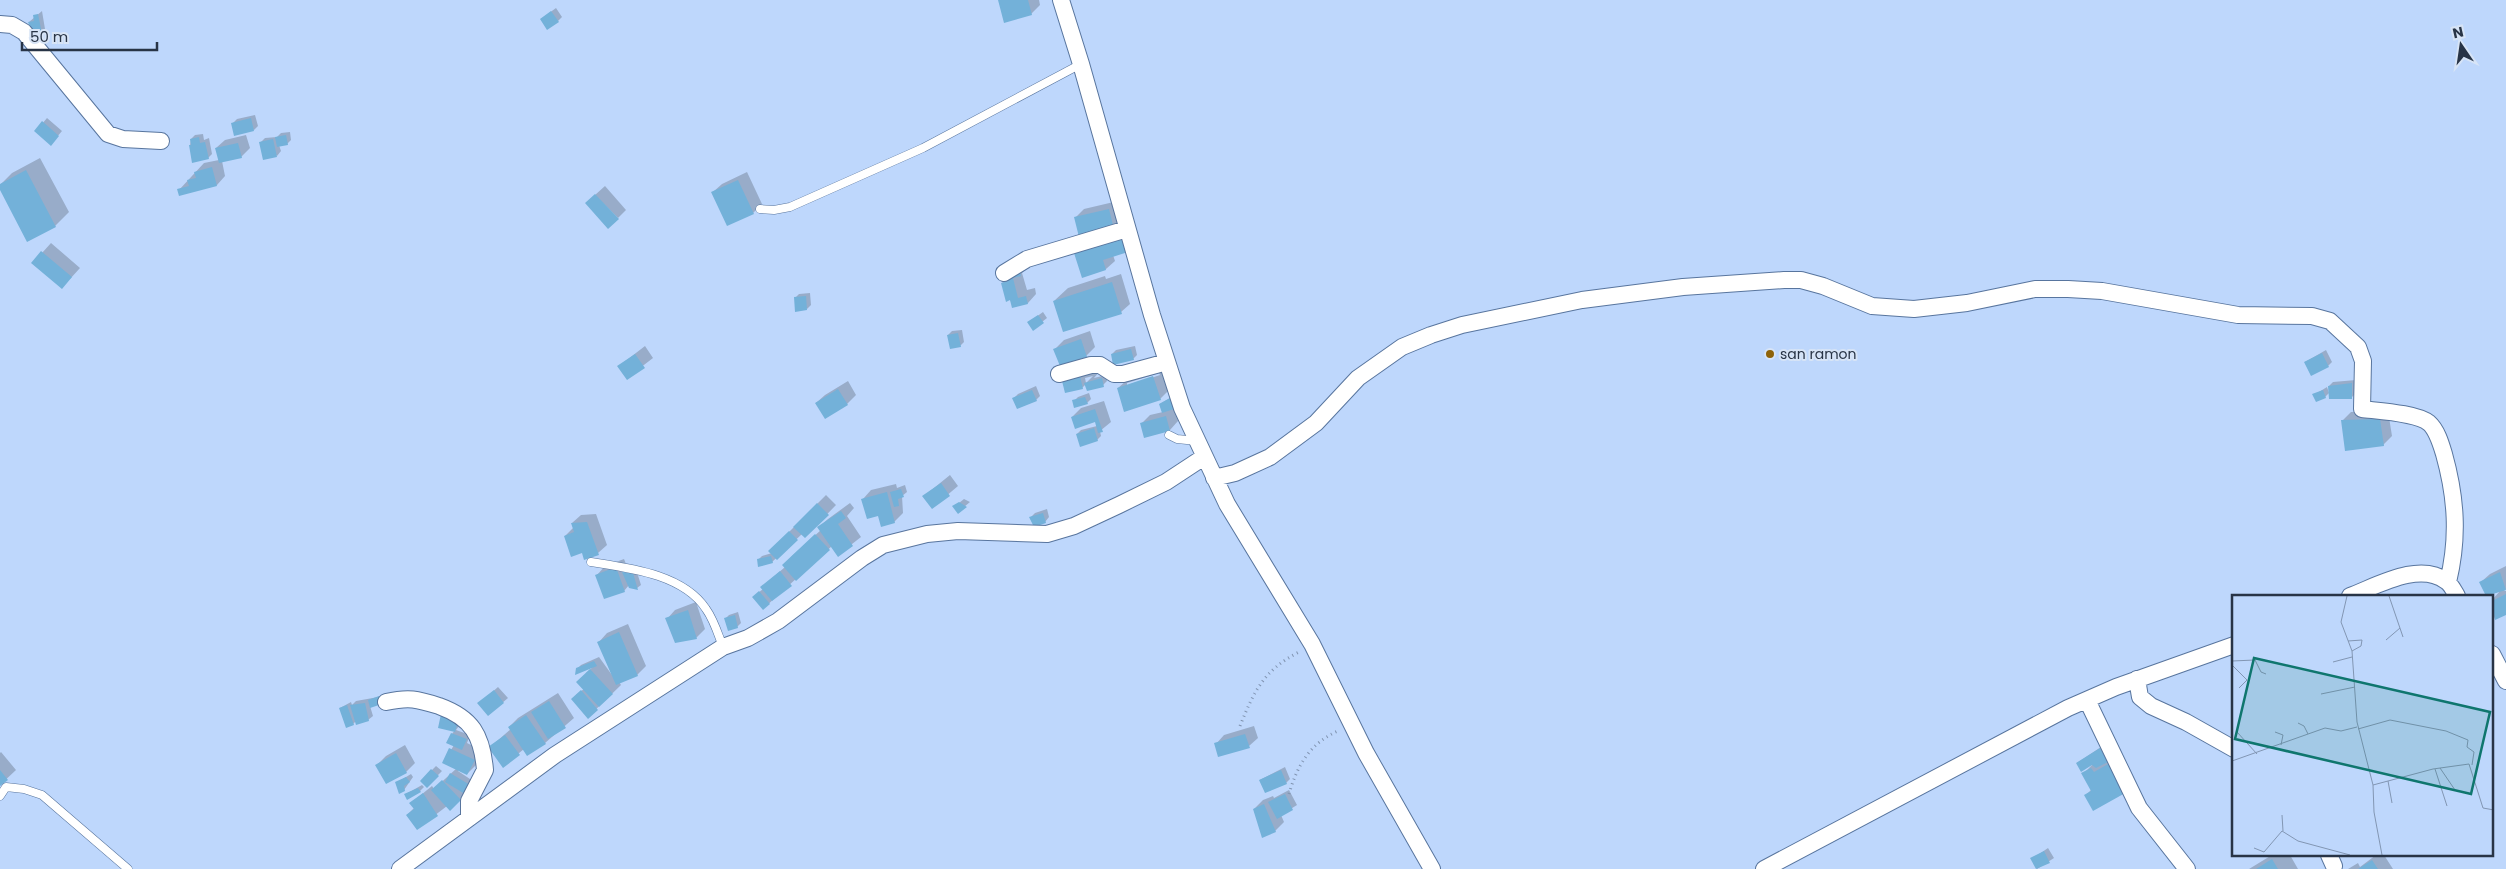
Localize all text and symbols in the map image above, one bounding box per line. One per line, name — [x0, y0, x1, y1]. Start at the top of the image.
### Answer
scale bar — [22, 20, 158, 52]
north arrow — [2436, 20, 2486, 70]
text: N — [2451, 21, 2465, 43]
text: 50 m — [30, 26, 68, 47]
place label: san ramon — [1780, 344, 1857, 364]
marker: san ramon — [1764, 348, 1776, 360]
inset map — [2232, 595, 2494, 856]

